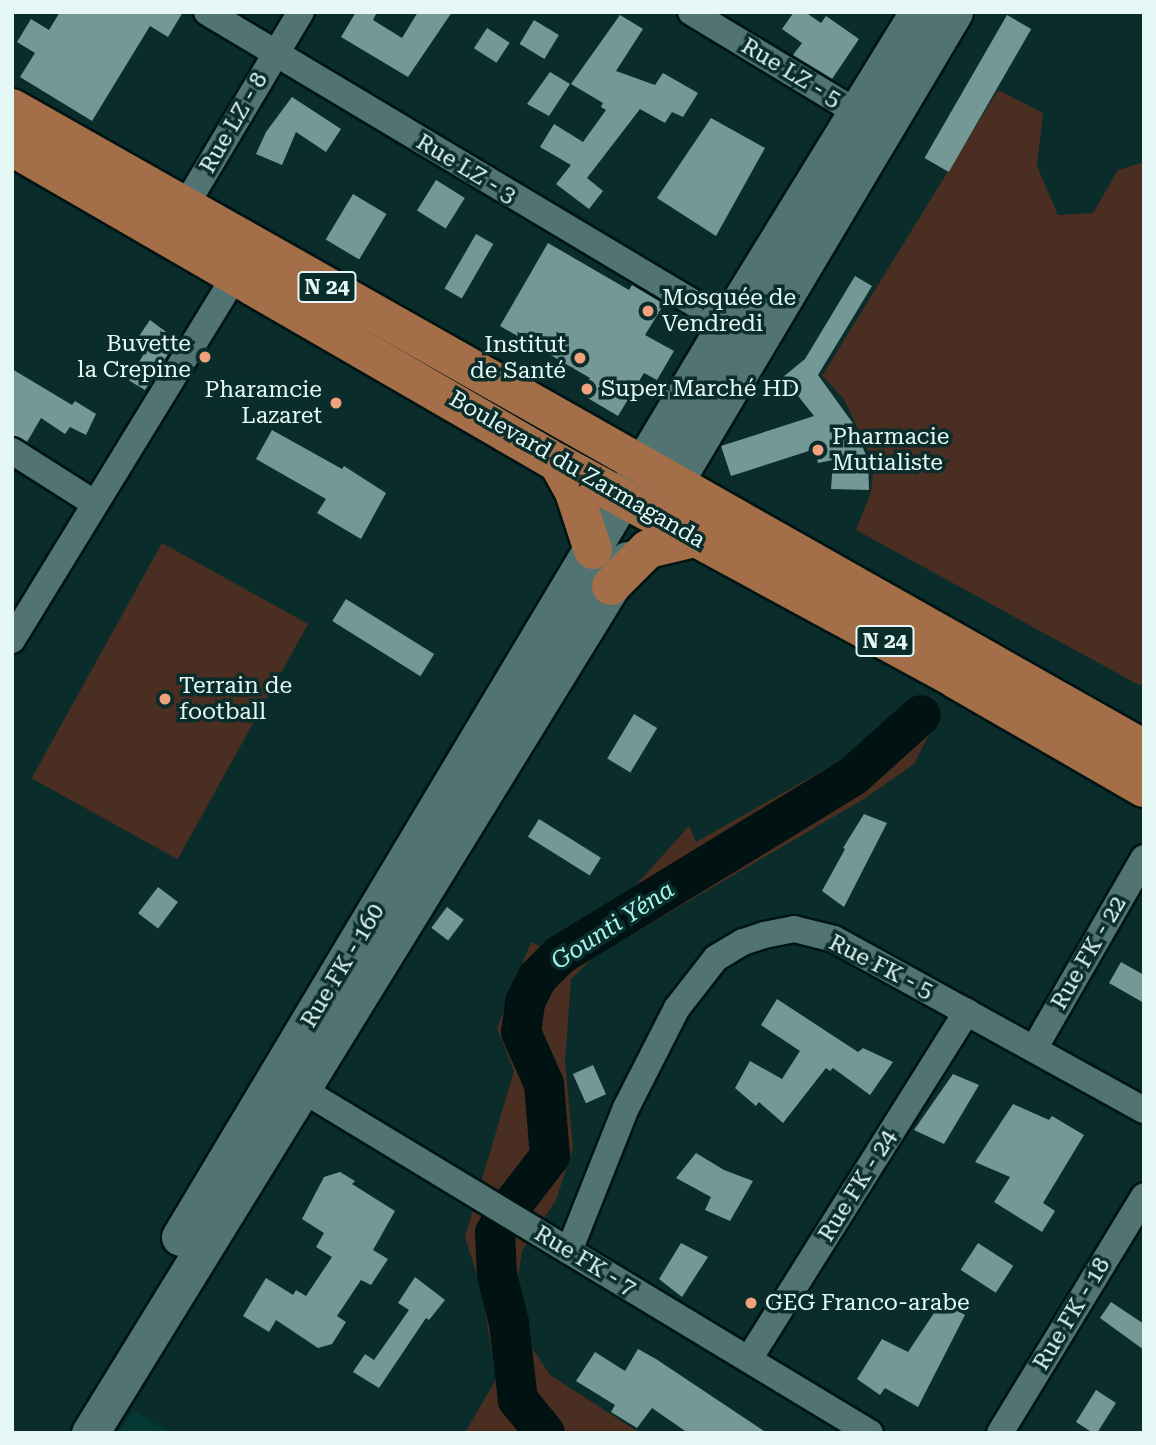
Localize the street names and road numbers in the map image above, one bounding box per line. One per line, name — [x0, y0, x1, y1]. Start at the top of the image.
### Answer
street label: Rue LZ - 5 — [736, 32, 846, 114]
street label: Rue LZ - 8 — [194, 68, 274, 178]
street label: Rue LZ - 3 — [411, 128, 521, 210]
road number: N 24 — [297, 270, 357, 304]
street label: Boulevard du Zarmaganda — [444, 385, 710, 555]
road number: N 24 — [855, 624, 915, 658]
street label: Rue FK - 22 — [1045, 891, 1133, 1015]
street label: Rue FK - 160 — [295, 899, 391, 1033]
street label: Rue FK - 5 — [824, 929, 938, 1005]
street label: Rue FK - 24 — [813, 1125, 903, 1247]
street label: Rue FK - 7 — [529, 1220, 641, 1302]
street label: Rue FK - 18 — [1028, 1253, 1116, 1375]

